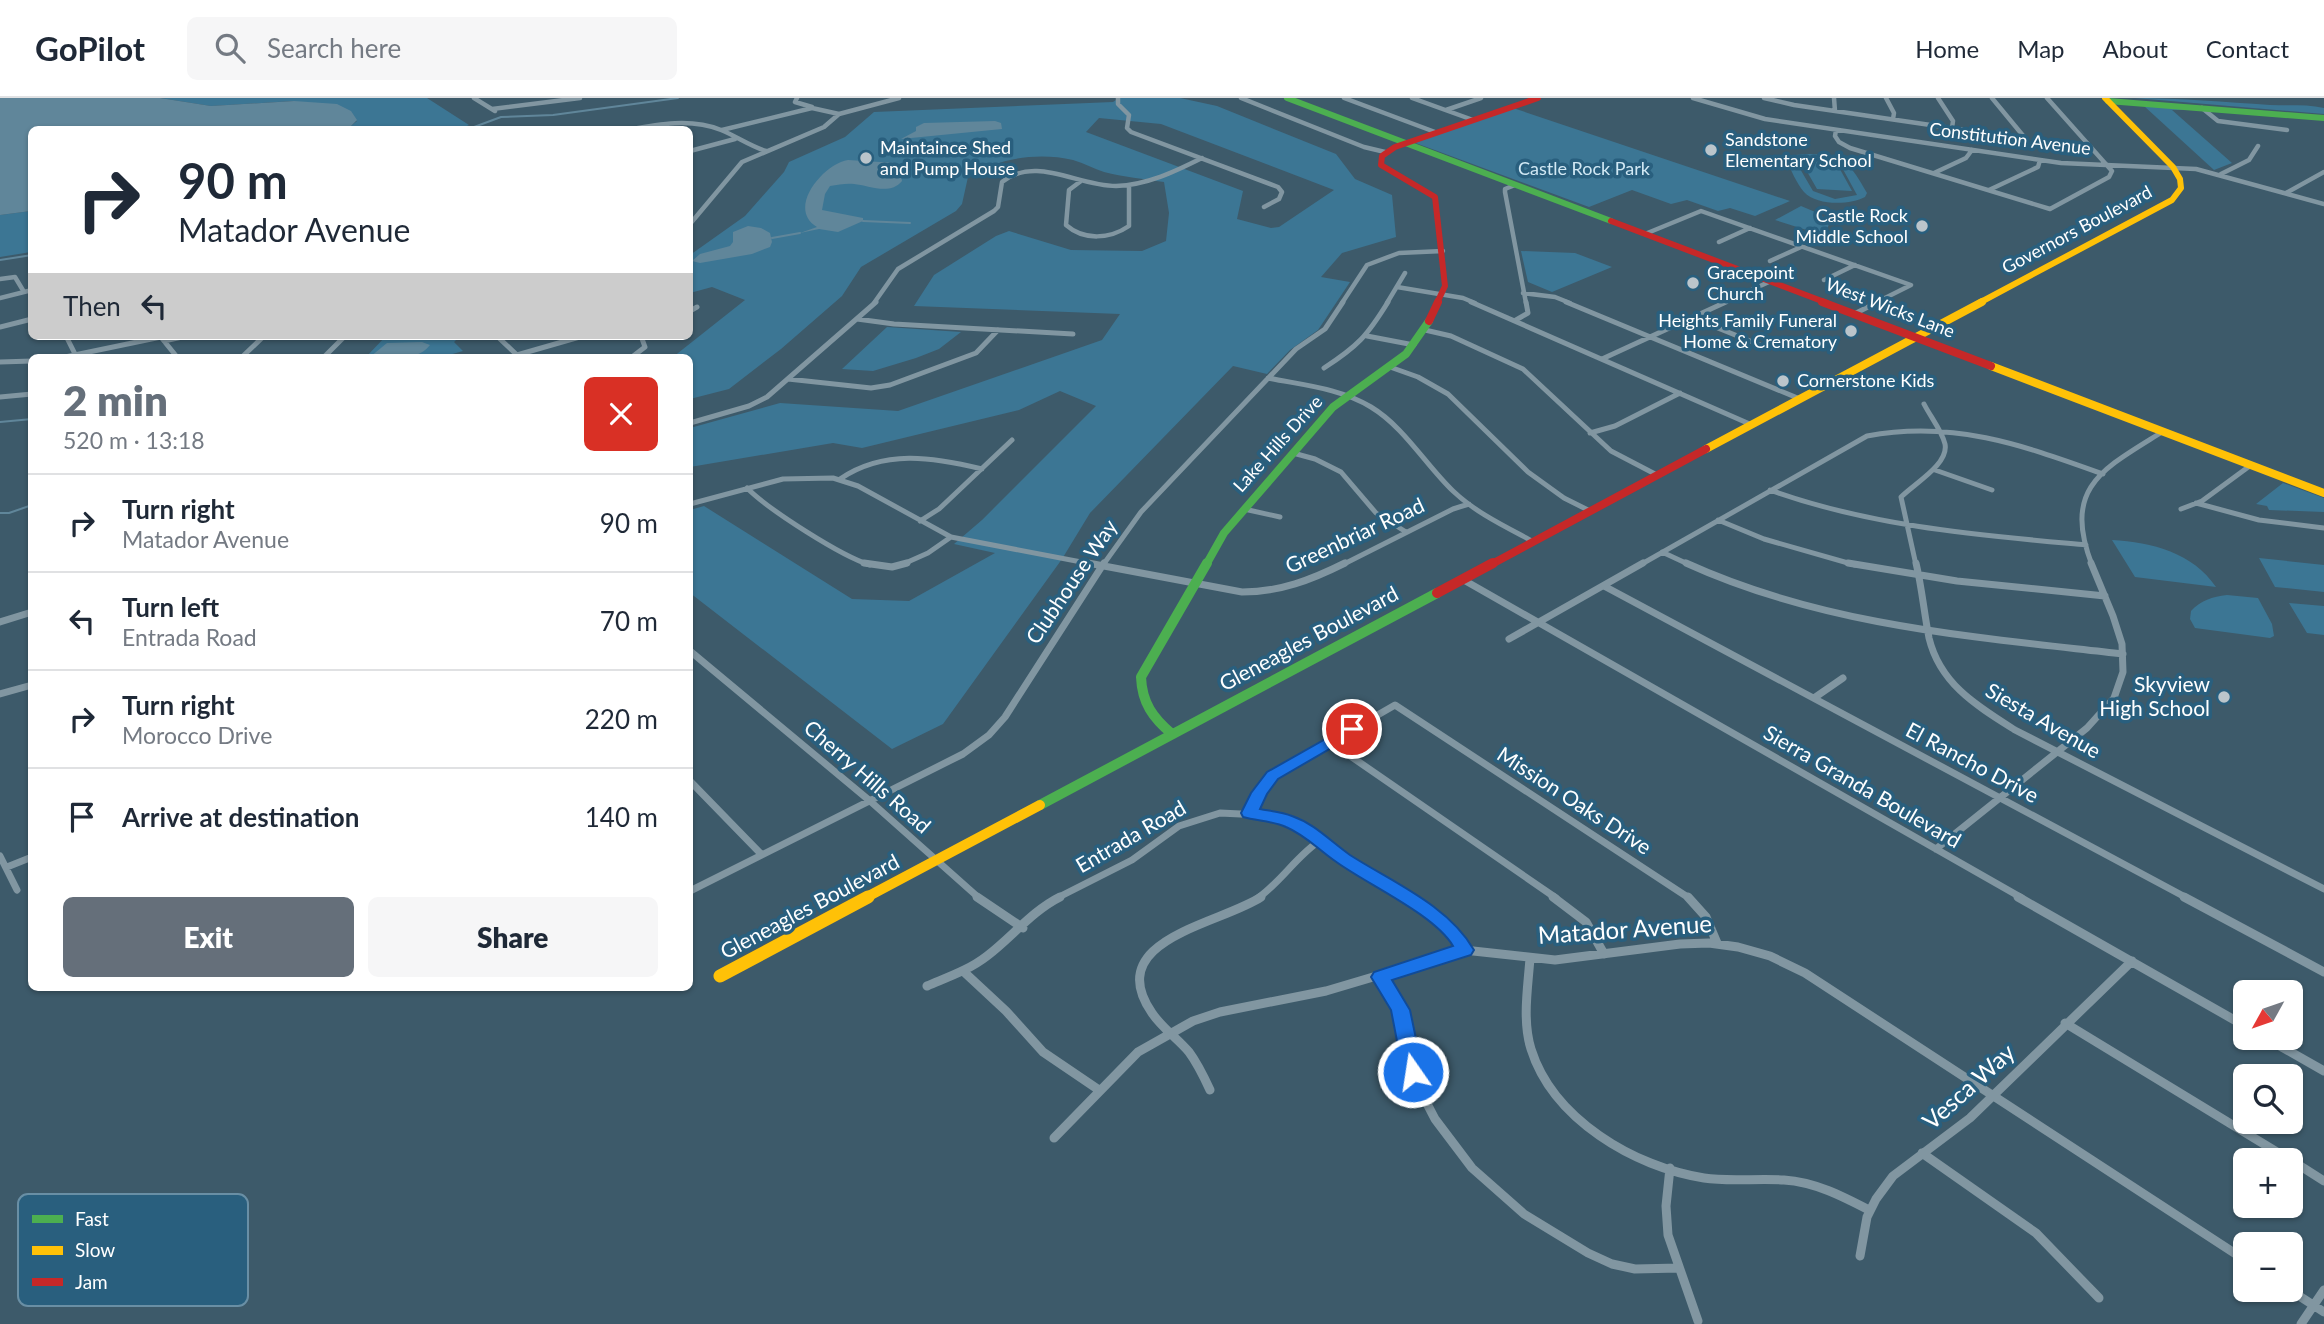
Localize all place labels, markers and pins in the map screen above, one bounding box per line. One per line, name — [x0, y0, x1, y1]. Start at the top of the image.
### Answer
place label: Sandstone Elementary School — [1725, 128, 1872, 171]
place label: Maintaince Shed and Pump House — [880, 136, 1015, 179]
marker: Sandstone Elementary School — [1703, 142, 1719, 158]
marker: Maintaince Shed and Pump House — [858, 150, 874, 166]
place label: Castle Rock Middle School — [1796, 204, 1909, 247]
marker: Castle Rock Middle School — [1914, 218, 1930, 234]
place label: Gracepoint Church — [1707, 261, 1795, 304]
marker: Gracepoint Church — [1685, 275, 1701, 291]
place label: Heights Family Funeral Home & Crematory — [1658, 309, 1838, 352]
marker: Heights Family Funeral Home & Crematory — [1843, 323, 1859, 339]
place label: Cornerstone Kids — [1797, 369, 1935, 391]
marker: Cornerstone Kids — [1775, 373, 1791, 389]
place label: Skyview High School — [2099, 671, 2211, 720]
marker: Skyview High School — [2216, 689, 2232, 705]
pin — [1322, 699, 1382, 759]

